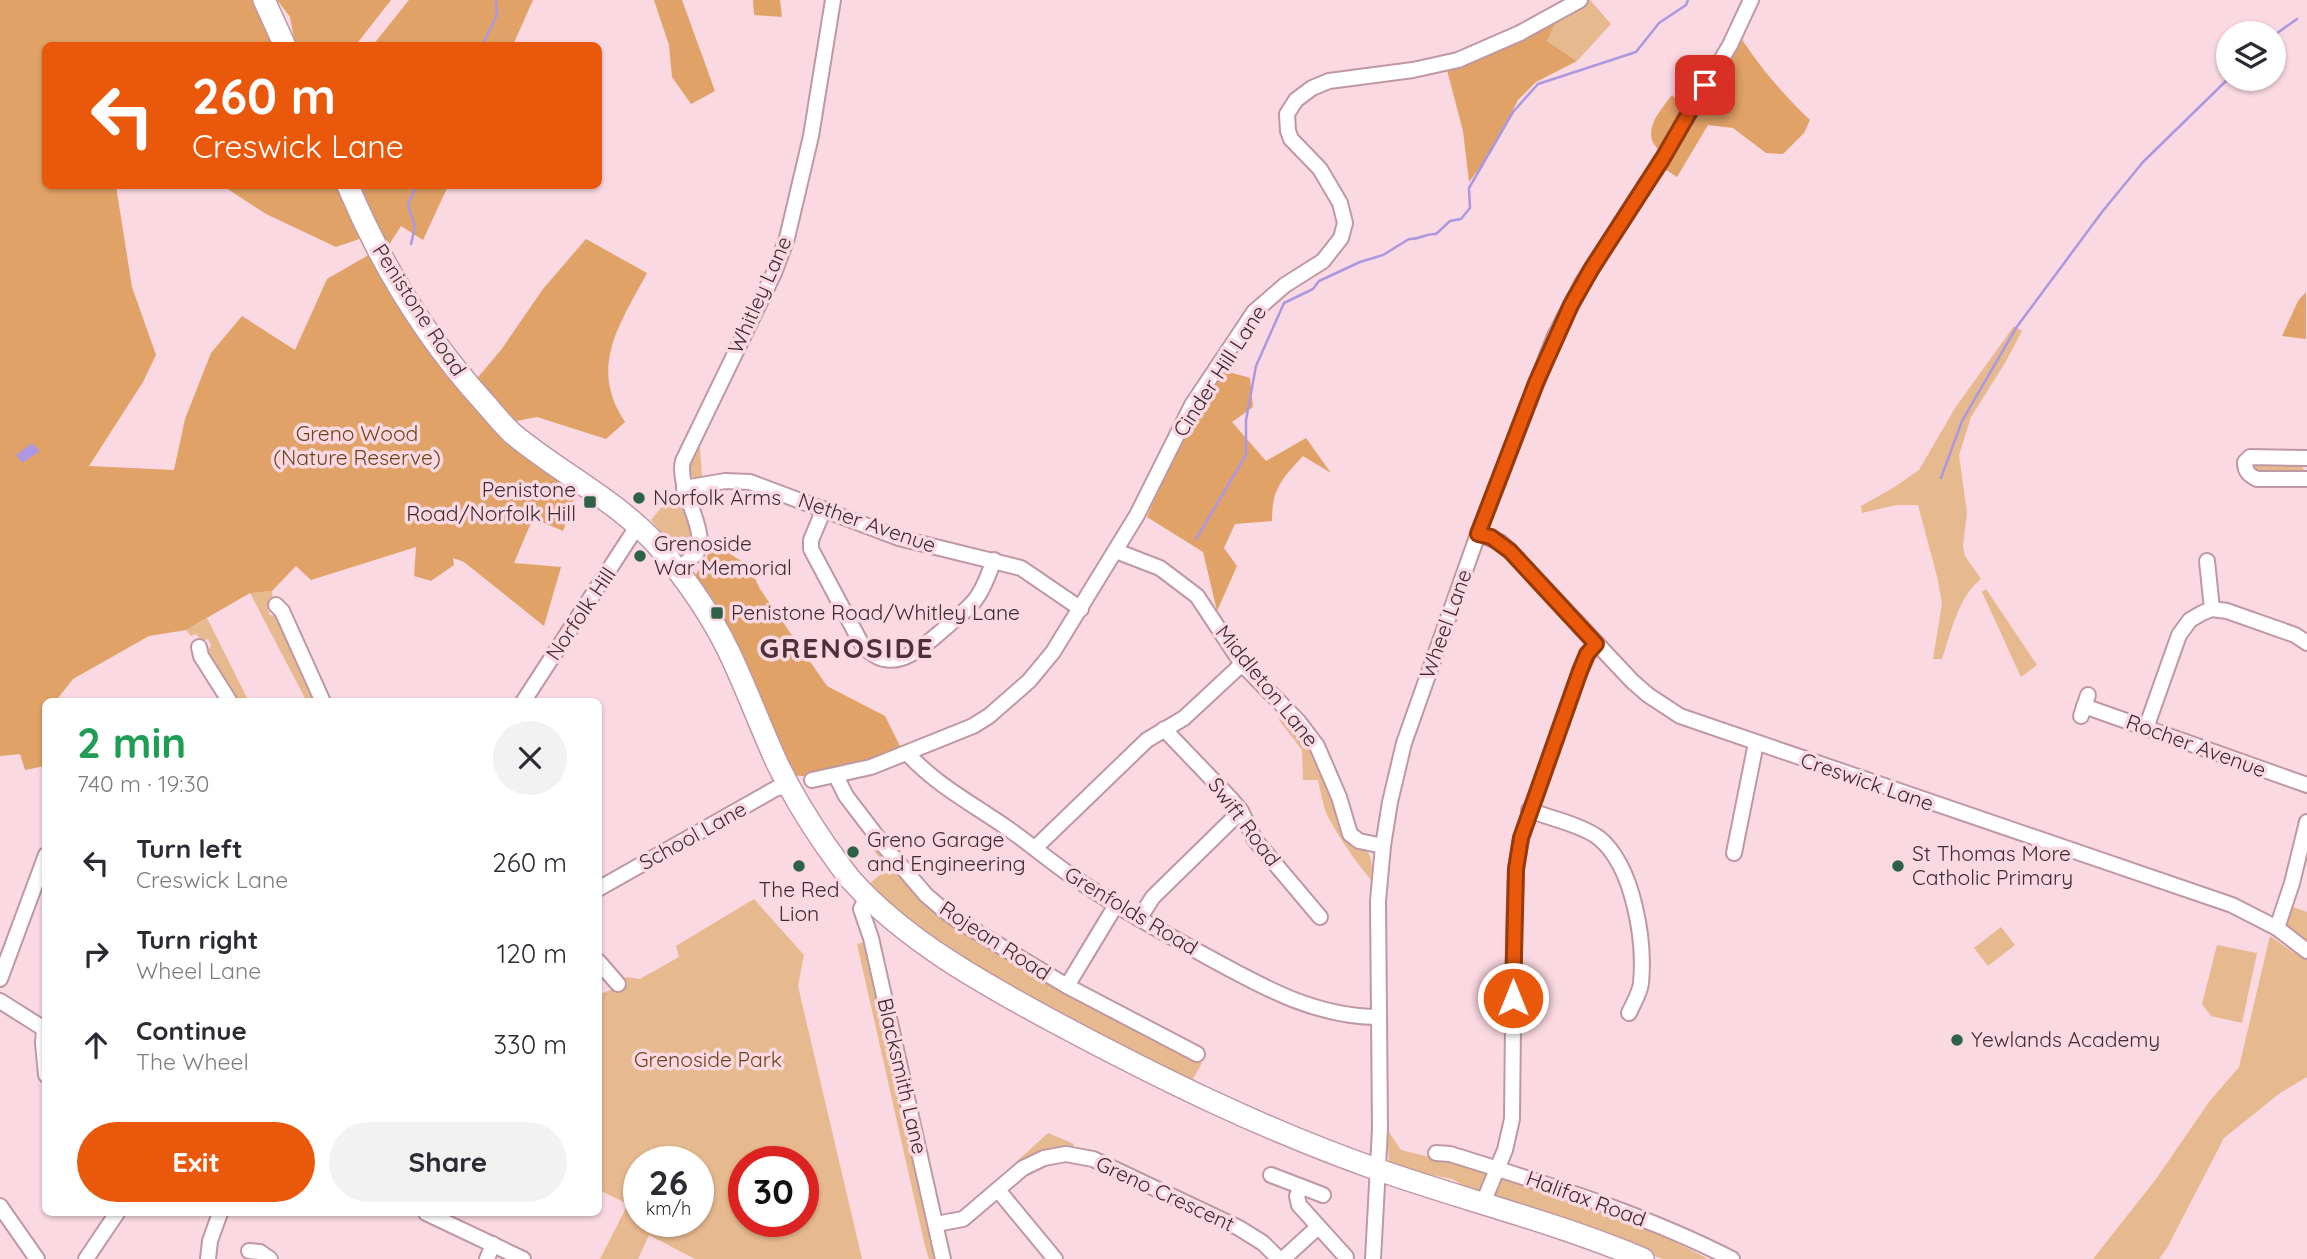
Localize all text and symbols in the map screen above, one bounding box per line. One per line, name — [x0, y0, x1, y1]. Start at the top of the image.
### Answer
map controls — [2216, 21, 2286, 91]
button: layers — [2216, 21, 2286, 91]
pin — [1675, 55, 1735, 115]
text: 260 m — [192, 65, 336, 126]
icon: arrive — [1686, 66, 1724, 104]
icon: left — [77, 70, 168, 161]
text: Creswick Lane — [192, 126, 404, 166]
street label: Whitley Lane — [722, 232, 797, 357]
street label: Penistone Road — [367, 239, 472, 380]
street label: Cinder Hill Lane — [1167, 300, 1271, 441]
park label: Greno Wood (Nature Reserve) — [273, 420, 441, 470]
place label: Penistone Road/Norfolk Hill — [406, 476, 576, 526]
place label: Norfolk Arms — [653, 484, 781, 510]
street label: Nether Avenue — [795, 486, 939, 558]
marker: Norfolk Arms — [631, 490, 647, 506]
marker: Penistone Road/Norfolk Hill — [582, 494, 598, 510]
place label: Grenoside War Memorial — [654, 530, 792, 580]
marker: Grenoside War Memorial — [632, 548, 648, 564]
street label: Norfolk Hill — [540, 562, 621, 665]
street label: Wheel Lane — [1413, 565, 1477, 682]
place label: Penistone Road/Whitley Lane — [731, 599, 1020, 625]
marker: Penistone Road/Whitley Lane — [709, 605, 725, 621]
street label: Middleton Lane — [1211, 619, 1325, 752]
district label: GRENOSIDE — [759, 630, 935, 665]
street label: Rocher Avenue — [2123, 708, 2270, 782]
text: 2 min — [77, 716, 186, 769]
button: close — [493, 721, 567, 795]
street label: Creswick Lane — [1797, 746, 1937, 816]
text: 740 m · 19:30 — [77, 769, 209, 798]
street label: Swift Road — [1203, 772, 1287, 871]
street label: School Lane — [634, 795, 751, 875]
place label: Greno Garage and Engineering — [867, 826, 1026, 876]
text: Turn left — [136, 832, 243, 865]
place label: St Thomas More Catholic Primary — [1912, 840, 2073, 890]
icon: left — [77, 844, 115, 882]
marker: Greno Garage and Engineering — [845, 844, 861, 860]
text: 260 m — [492, 846, 567, 879]
marker: The Red Lion — [791, 858, 807, 874]
marker: St Thomas More Catholic Primary — [1890, 858, 1906, 874]
street label: Grenfolds Road — [1060, 860, 1203, 960]
text: Creswick Lane — [136, 865, 288, 894]
place label: The Red Lion — [759, 876, 839, 926]
street label: Rojean Road — [935, 895, 1056, 986]
text: Turn right — [136, 923, 258, 956]
icon: right — [77, 935, 115, 973]
text: 120 m — [497, 937, 567, 970]
text: Wheel Lane — [136, 956, 261, 985]
position arrow — [1476, 961, 1550, 1035]
street label: Blacksmith Lane — [872, 995, 934, 1156]
text: Continue — [136, 1014, 247, 1047]
icon: ahead — [77, 1026, 115, 1064]
place label: Yewlands Academy — [1971, 1026, 2160, 1052]
text: 330 m — [493, 1028, 567, 1061]
marker: Yewlands Academy — [1949, 1032, 1965, 1048]
park label: Grenoside Park — [634, 1046, 782, 1072]
text: The Wheel — [136, 1047, 249, 1076]
button: Exit — [77, 1122, 315, 1202]
button: Share — [329, 1122, 567, 1202]
speed limit sign: 30 — [728, 1146, 819, 1237]
street label: Greno Crescent — [1092, 1150, 1239, 1237]
text: 26 — [649, 1160, 688, 1204]
street label: Halifax Road — [1523, 1164, 1650, 1232]
text: km/h — [646, 1197, 691, 1220]

